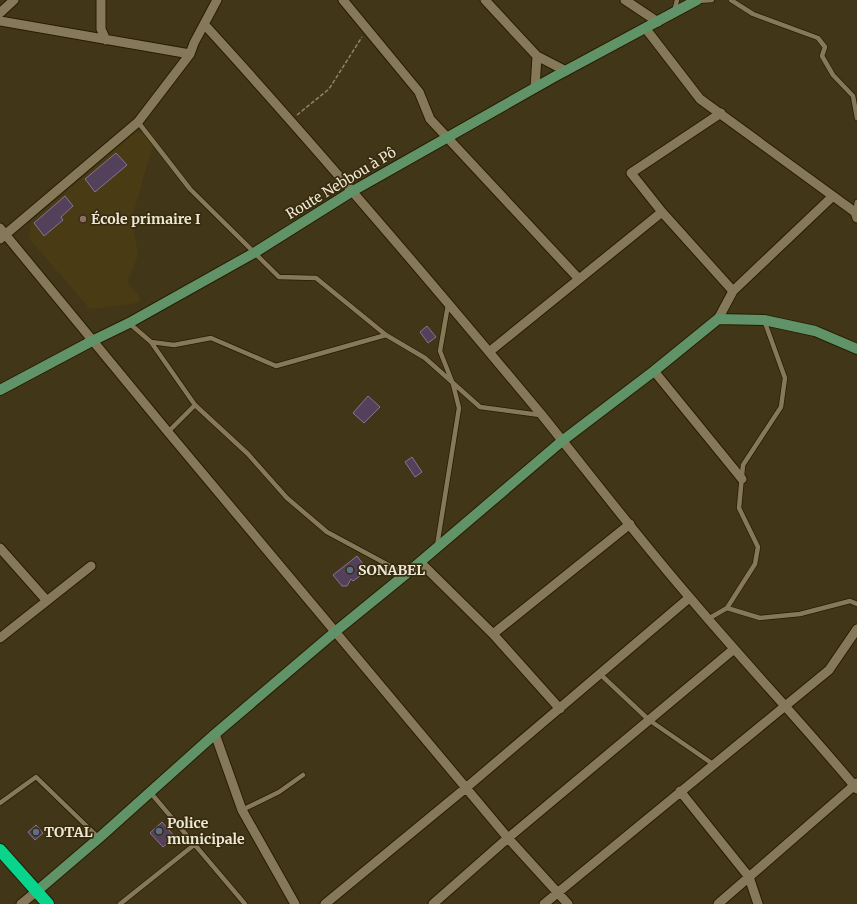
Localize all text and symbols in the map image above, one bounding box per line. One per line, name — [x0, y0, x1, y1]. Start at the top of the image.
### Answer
street label: Route Nebbou à Pô — [283, 143, 399, 223]
place label: École primaire I — [91, 210, 201, 228]
marker: École primaire I — [78, 214, 88, 224]
place label: SONABEL — [358, 561, 425, 579]
marker: SONABEL — [345, 565, 355, 575]
place label: Police municipale — [167, 814, 245, 848]
place label: TOTAL — [44, 823, 93, 841]
marker: Police municipale — [154, 826, 164, 836]
marker: TOTAL — [31, 827, 41, 837]

